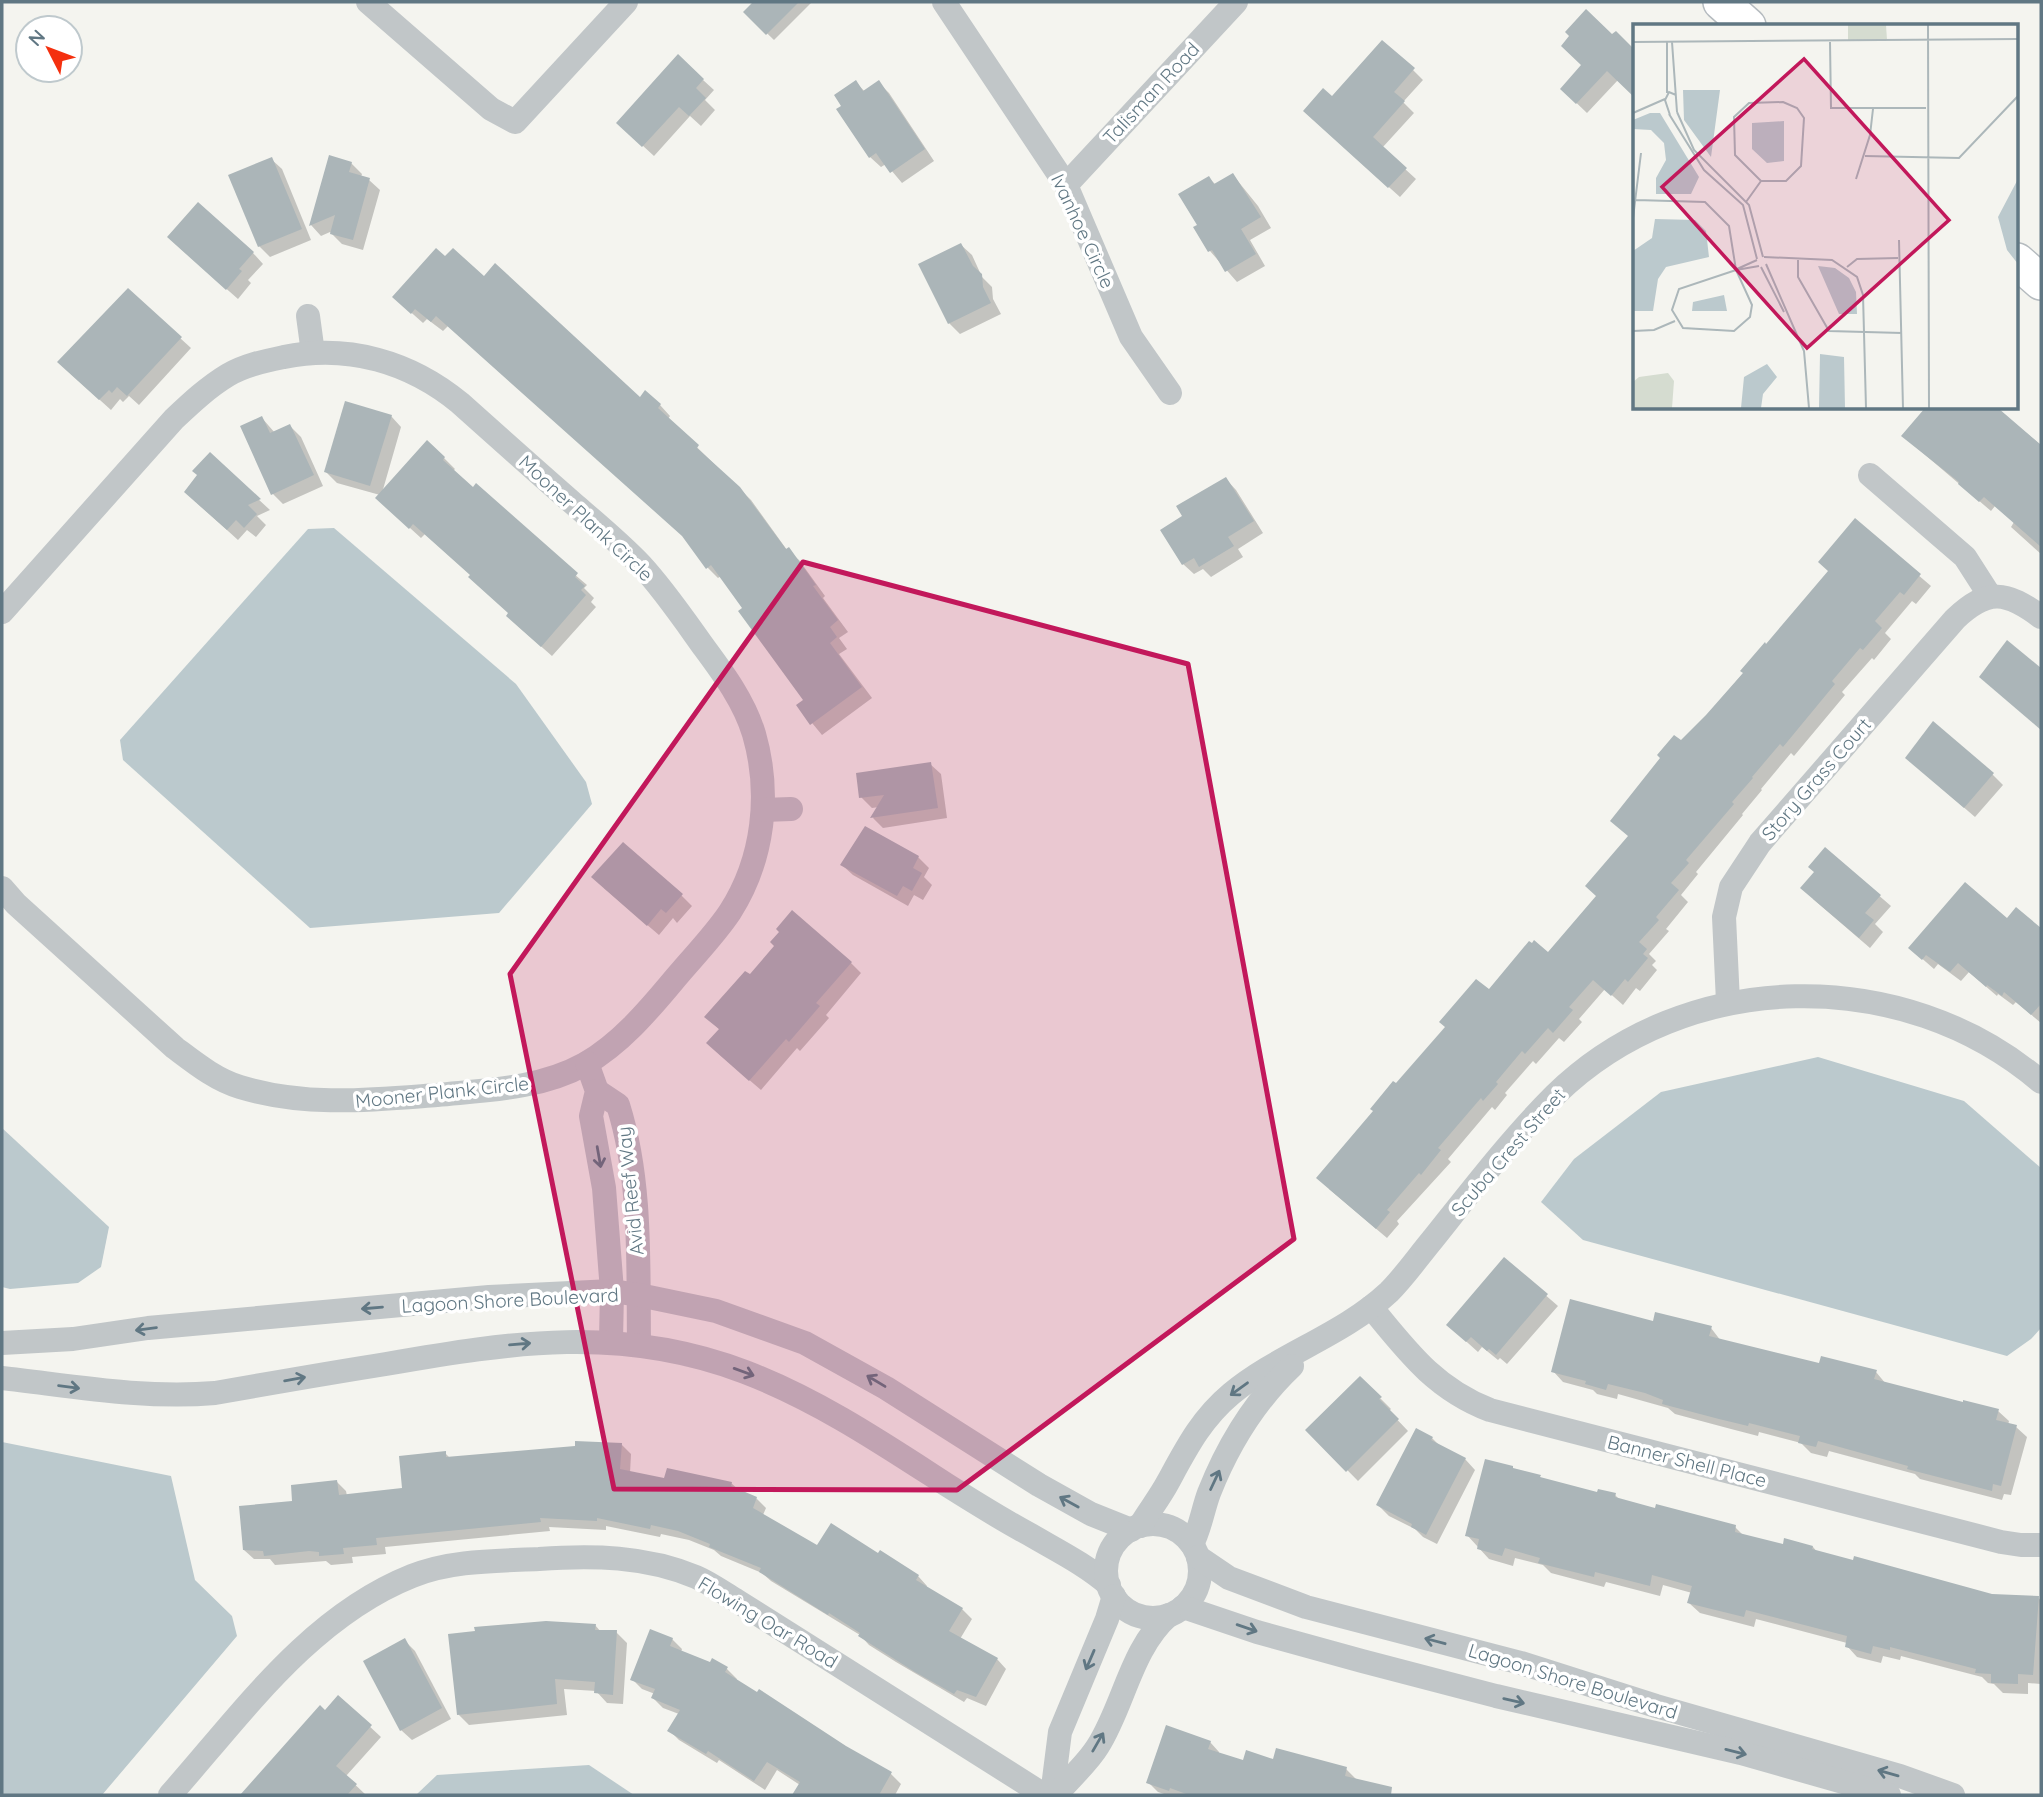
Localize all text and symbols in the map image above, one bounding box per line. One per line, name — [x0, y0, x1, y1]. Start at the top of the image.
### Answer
north arrow — [14, 14, 84, 84]
text: N — [23, 24, 50, 51]
inset map — [1633, 24, 2018, 410]
street label: Talisman Road — [1098, 37, 1204, 149]
street label: Ivanhoe Circle — [1046, 170, 1120, 292]
street label: Mooner Plank Circle — [514, 450, 658, 586]
street label: Story Grass Court — [1756, 713, 1876, 845]
street label: Mooner Plank Circle — [354, 1071, 530, 1113]
street label: Scuba Crest Street — [1446, 1083, 1570, 1221]
street label: Avid Reef Way — [611, 1125, 649, 1257]
one-way arrow — [593, 1146, 606, 1168]
street label: Lagoon Shore Boulevard — [401, 1282, 619, 1318]
one-way arrow — [361, 1302, 384, 1315]
one-way arrow — [135, 1322, 158, 1335]
one-way arrow — [508, 1337, 531, 1350]
one-way arrow — [732, 1366, 754, 1379]
one-way arrow — [283, 1372, 306, 1385]
one-way arrow — [866, 1374, 886, 1388]
one-way arrow — [58, 1380, 80, 1393]
one-way arrow — [1229, 1381, 1248, 1396]
street label: Banner Shell Place — [1605, 1430, 1769, 1492]
one-way arrow — [1209, 1470, 1222, 1491]
one-way arrow — [1059, 1495, 1079, 1509]
street label: Flowing Oar Road — [694, 1571, 842, 1673]
one-way arrow — [1236, 1623, 1258, 1636]
one-way arrow — [1424, 1634, 1447, 1647]
street label: Lagoon Shore Boulevard — [1466, 1638, 1680, 1724]
one-way arrow — [1083, 1648, 1096, 1670]
one-way arrow — [1502, 1694, 1525, 1708]
one-way arrow — [1092, 1733, 1106, 1753]
one-way arrow — [1724, 1746, 1747, 1759]
one-way arrow — [1878, 1765, 1900, 1778]

